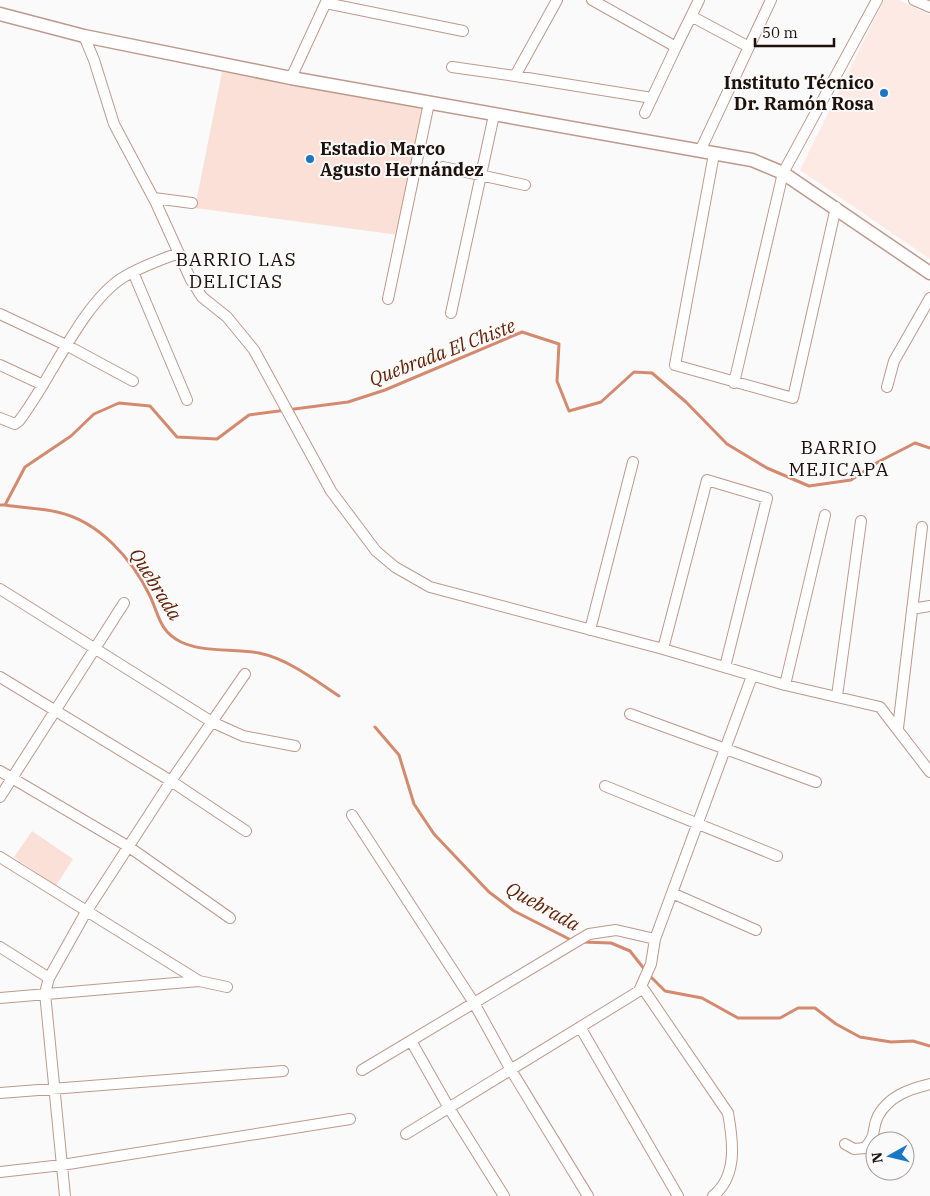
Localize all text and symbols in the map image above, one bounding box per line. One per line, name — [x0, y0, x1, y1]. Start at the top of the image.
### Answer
scale bar — [755, 15, 834, 47]
text: 50 m — [762, 23, 798, 42]
place label: Instituto Técnico Dr. Ramón Rosa — [724, 71, 874, 115]
marker: Instituto Técnico Dr. Ramón Rosa — [878, 87, 890, 99]
place label: Estadio Marco Agusto Hernández — [320, 137, 484, 181]
marker: Estadio Marco Agusto Hernández — [304, 153, 316, 165]
district label: BARRIO LAS DELICIAS — [175, 247, 297, 293]
water label: Quebrada El Chiste — [365, 313, 519, 391]
district label: BARRIO MEJICAPA — [788, 435, 890, 481]
water label: Quebrada — [124, 543, 188, 625]
water label: Quebrada — [502, 876, 585, 936]
north arrow — [865, 1131, 915, 1181]
text: N — [867, 1151, 887, 1165]

